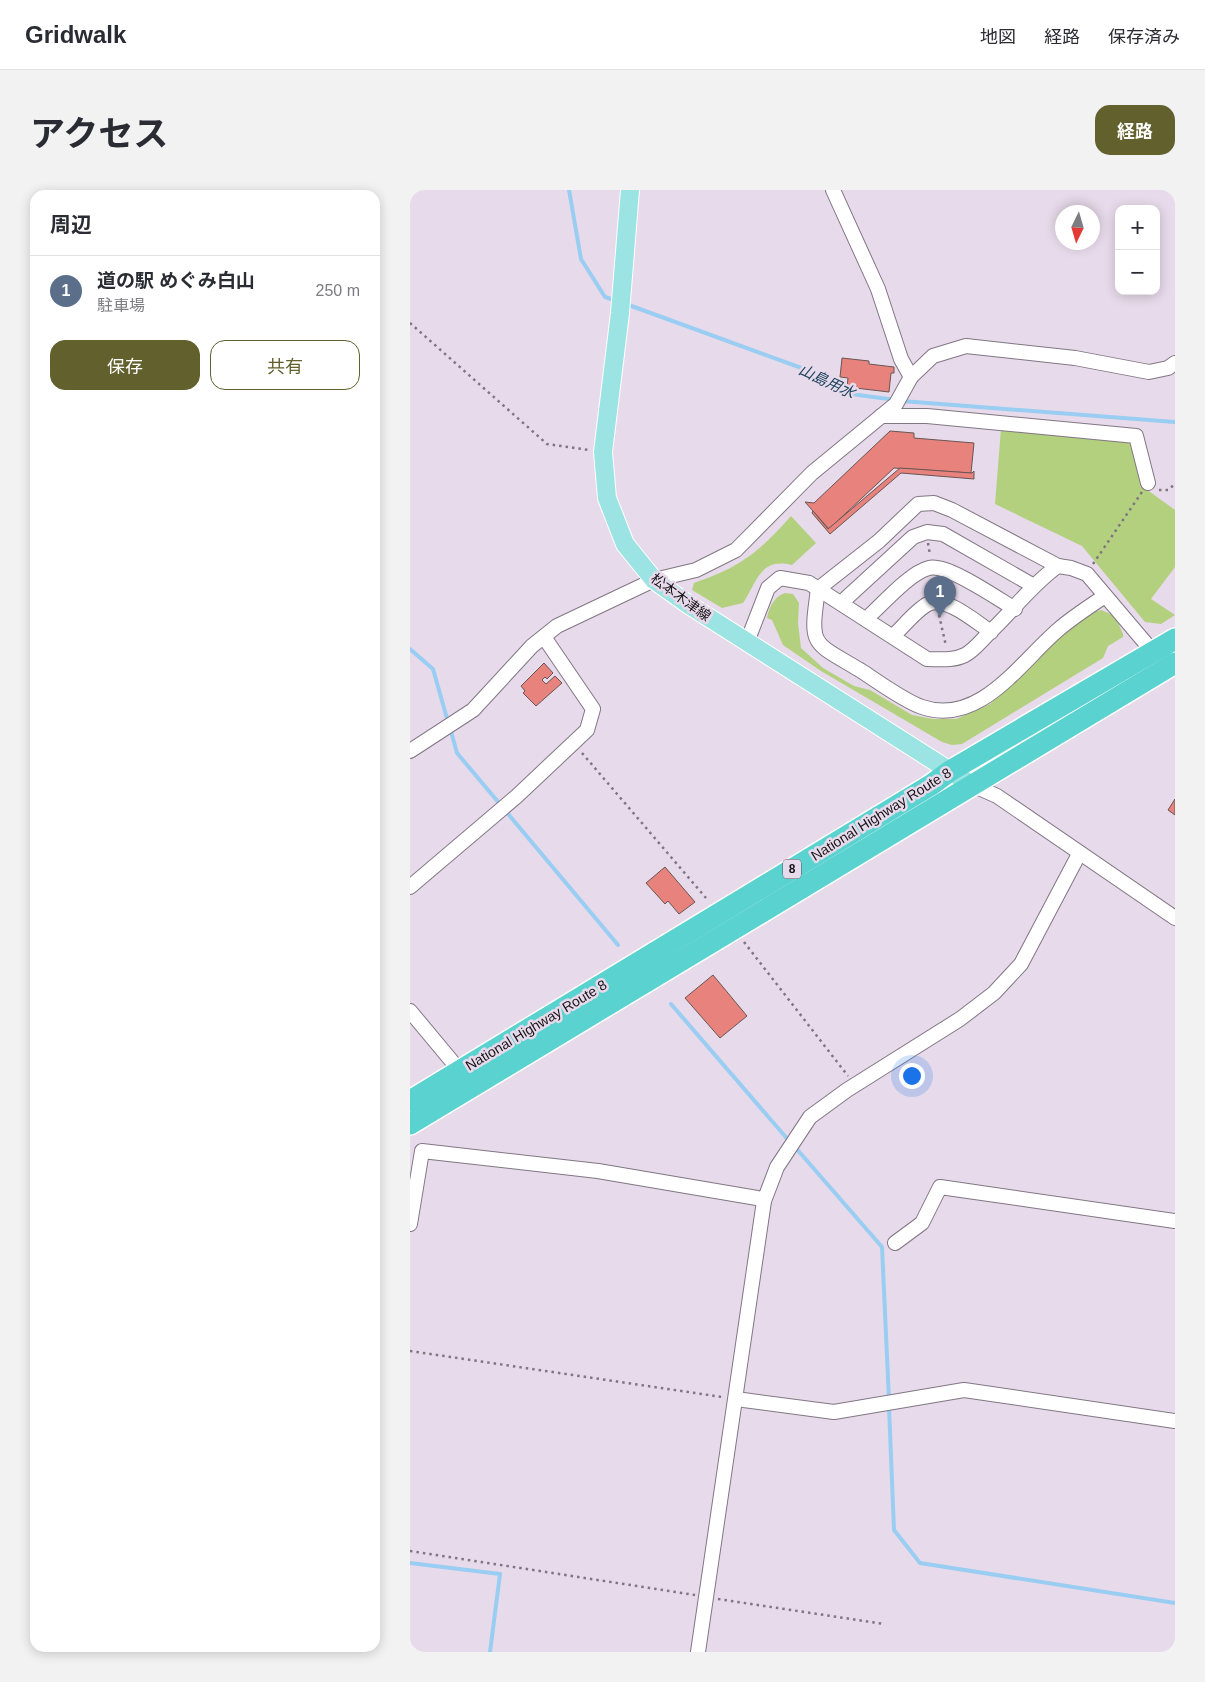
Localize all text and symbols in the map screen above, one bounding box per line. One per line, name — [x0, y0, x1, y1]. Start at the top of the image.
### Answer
text: Gridwalk — [25, 21, 126, 48]
text: 地図 — [980, 27, 1016, 47]
text: 経路 — [1044, 27, 1080, 47]
text: 保存済み — [1108, 27, 1180, 47]
button: 経路 — [1095, 105, 1175, 155]
text: アクセス — [30, 114, 168, 153]
north arrow — [1055, 205, 1100, 250]
map controls — [1115, 205, 1160, 295]
button: + — [1115, 205, 1160, 250]
text: 周辺 — [50, 213, 92, 236]
button: − — [1115, 250, 1160, 295]
text: 道の駅 めぐみ白山 — [97, 270, 255, 291]
text: 1 — [62, 282, 70, 299]
text: 250 m — [316, 282, 360, 299]
text: 駐車場 — [97, 297, 145, 314]
button: 保存 — [50, 340, 200, 390]
button: 共有 — [210, 340, 360, 390]
water label: 山島用水 — [796, 361, 860, 402]
street label: 松本木津線 — [648, 570, 714, 624]
pin: 1 — [924, 576, 956, 617]
street label: National Highway Route 8 — [808, 764, 954, 864]
road number: 8 — [783, 860, 801, 879]
street label: National Highway Route 8 — [463, 976, 610, 1074]
your location — [899, 1063, 925, 1089]

